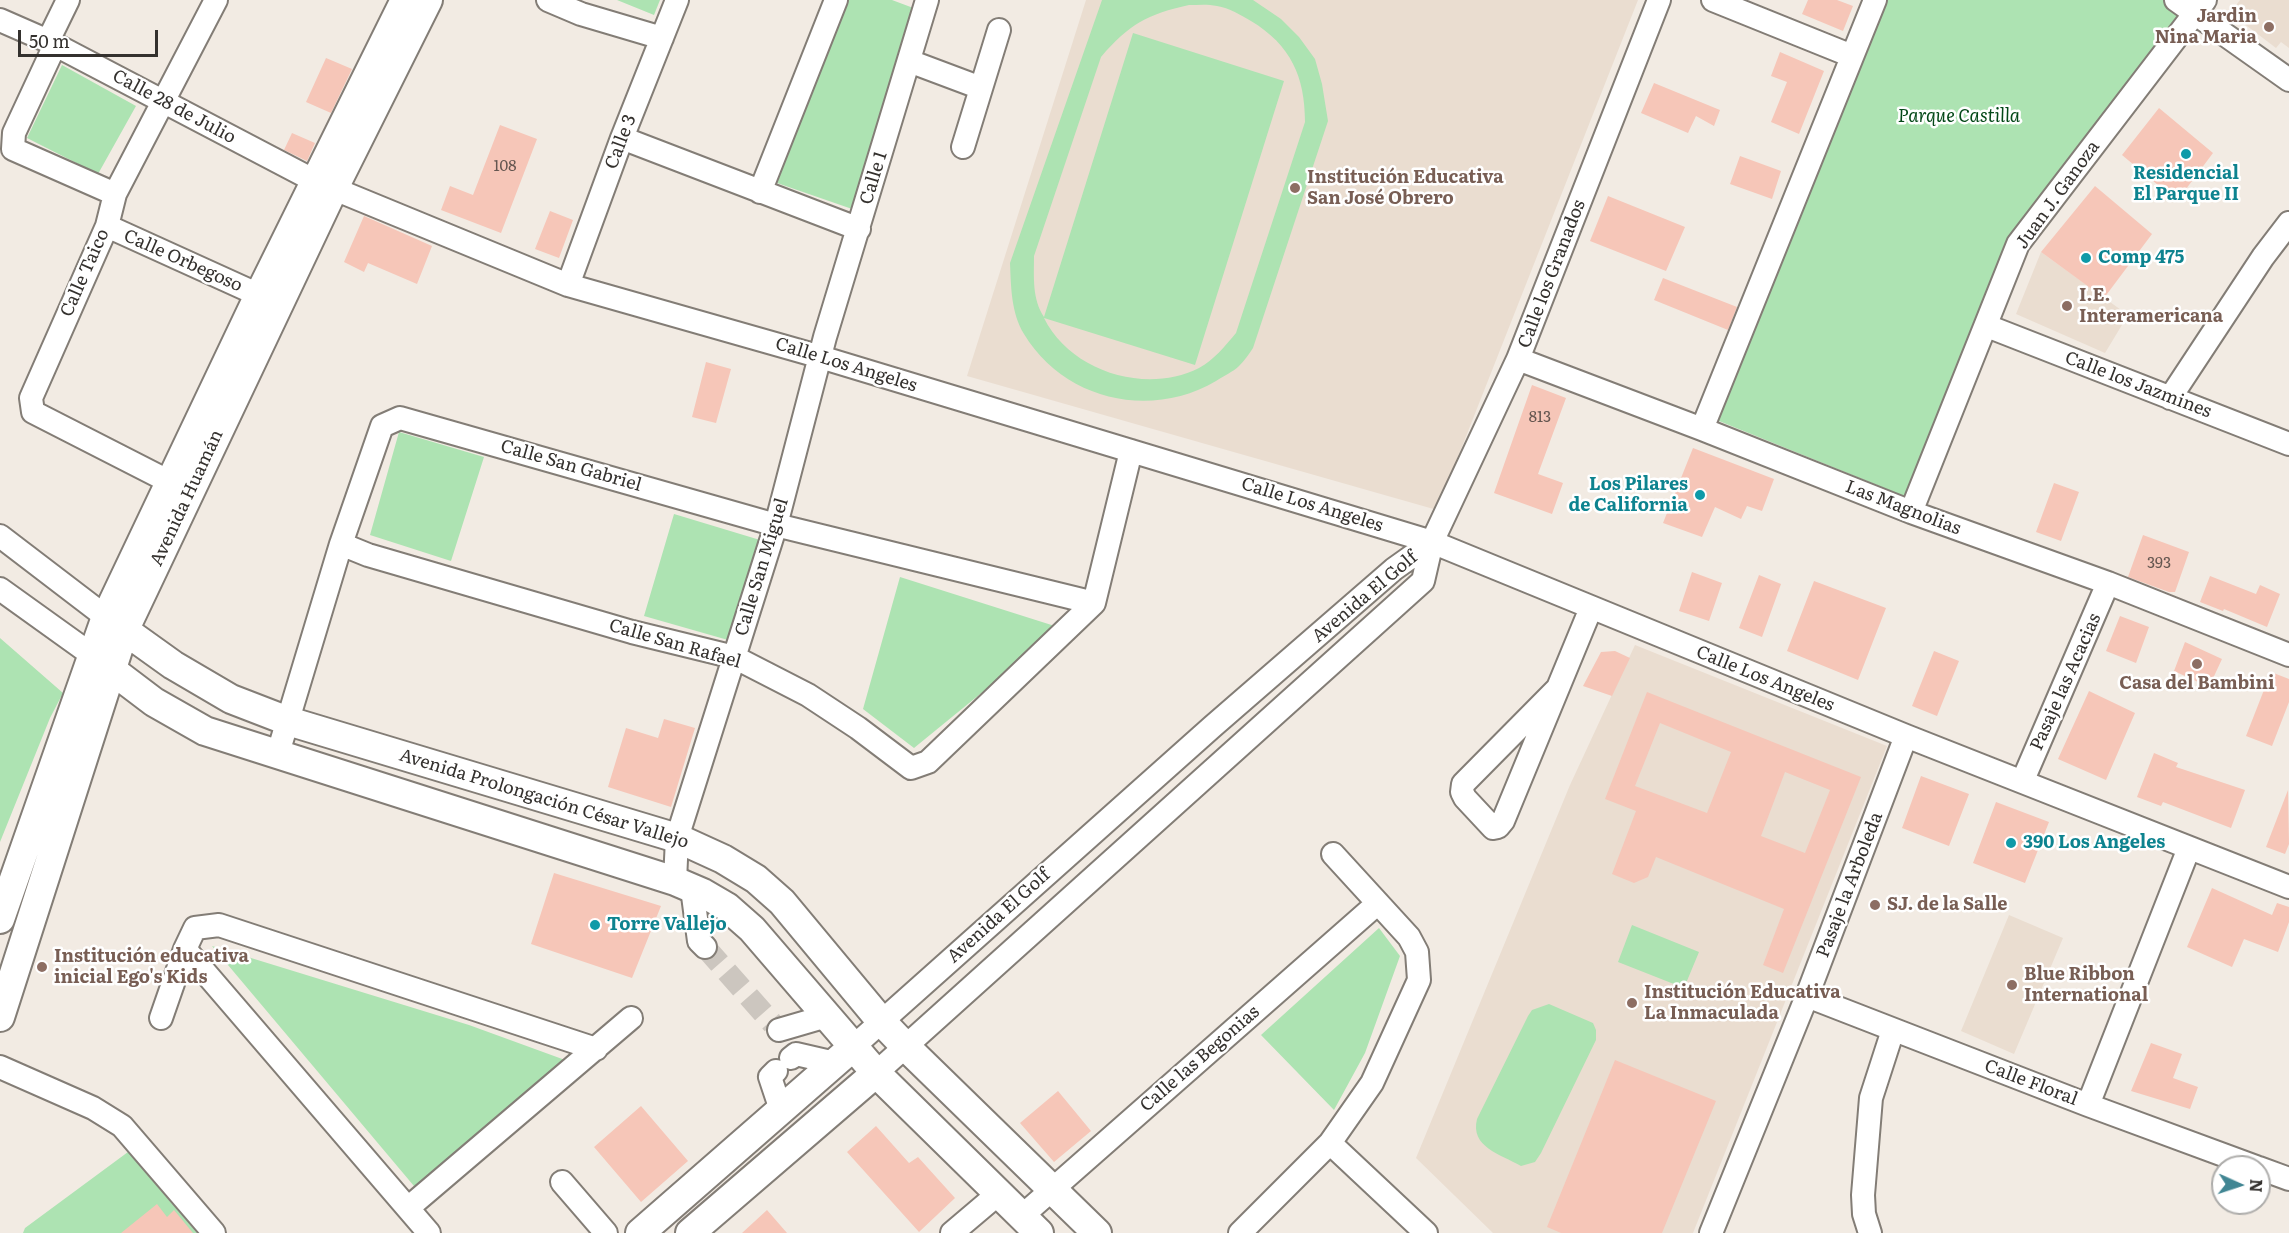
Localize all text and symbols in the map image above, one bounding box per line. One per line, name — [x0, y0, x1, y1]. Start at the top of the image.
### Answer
place label: Jardin Nina Maria — [2155, 6, 2257, 48]
scale bar — [21, 18, 160, 56]
marker: Jardin Nina Maria — [2262, 20, 2276, 34]
text: 50 m — [29, 27, 70, 54]
street label: Calle 28 de Julio — [109, 65, 239, 149]
park label: Parque Castilla — [1898, 106, 2020, 128]
street label: Calle 3 — [601, 112, 641, 172]
street label: Juan J. Ganoza — [2012, 137, 2104, 253]
marker: Residencial El Parque II — [2179, 147, 2193, 161]
street label: Calle 1 — [856, 149, 892, 207]
house number: 108 — [493, 158, 517, 176]
place label: Residencial El Parque II — [2133, 163, 2239, 206]
place label: Institución Educativa San José Obrero — [1307, 167, 1504, 210]
marker: Institución Educativa San José Obrero — [1288, 181, 1302, 195]
street label: Calle los Granados — [1514, 197, 1590, 351]
street label: Calle Orbegoso — [120, 225, 246, 297]
street label: Calle Taico — [56, 226, 114, 320]
place label: Comp 475 — [2098, 247, 2184, 269]
marker: Comp 475 — [2079, 251, 2093, 265]
place label: I.E. Interamericana — [2079, 285, 2223, 328]
marker: I.E. Interamericana — [2060, 299, 2074, 313]
street label: Calle Los Angeles — [773, 333, 919, 397]
street label: Calle los Jazmines — [2062, 347, 2214, 423]
house number: 813 — [1529, 409, 1551, 427]
street label: Avenida Huamán — [146, 426, 228, 570]
street label: Calle San Gabriel — [498, 436, 644, 496]
street label: Calle Los Angeles — [1239, 473, 1385, 537]
place label: Los Pilares de California — [1569, 474, 1688, 516]
street label: Las Magnolias — [1842, 476, 1964, 540]
marker: Los Pilares de California — [1693, 488, 1707, 502]
street label: Calle San Miguel — [731, 495, 793, 639]
street label: Avenida El Golf — [1308, 547, 1422, 647]
house number: 393 — [2147, 555, 2171, 573]
street label: Pasaje las Acacias — [2026, 610, 2106, 754]
street label: Calle San Rafael — [606, 615, 744, 673]
street label: Calle Los Angeles — [1693, 641, 1837, 717]
marker: Casa del Bambini — [2190, 657, 2204, 671]
place label: Casa del Bambini — [2119, 673, 2275, 695]
street label: Avenida Prolongación César Vallejo — [397, 745, 691, 853]
street label: Pasaje la Arboleda — [1812, 809, 1888, 961]
place label: 390 Los Angeles — [2023, 832, 2165, 854]
marker: 390 Los Angeles — [2004, 836, 2018, 850]
street label: Avenida El Golf — [943, 864, 1055, 968]
place label: SJ. de la Salle — [1887, 894, 2008, 916]
marker: SJ. de la Salle — [1868, 898, 1882, 912]
place label: Torre Vallejo — [607, 914, 727, 936]
marker: Torre Vallejo — [588, 918, 602, 932]
place label: Institución educativa inicial Ego's Kids — [54, 946, 249, 988]
marker: Institución educativa inicial Ego's Kids — [35, 960, 49, 974]
place label: Blue Ribbon International — [2024, 964, 2148, 1006]
marker: Blue Ribbon International — [2005, 978, 2019, 992]
place label: Institución Educativa La Inmaculada — [1644, 982, 1841, 1024]
marker: Institución Educativa La Inmaculada — [1625, 996, 1639, 1010]
street label: Calle las Begonias — [1136, 1001, 1264, 1117]
street label: Calle Floral — [1981, 1055, 2081, 1111]
north arrow — [2211, 1155, 2271, 1215]
text: N — [2245, 1178, 2269, 1193]

